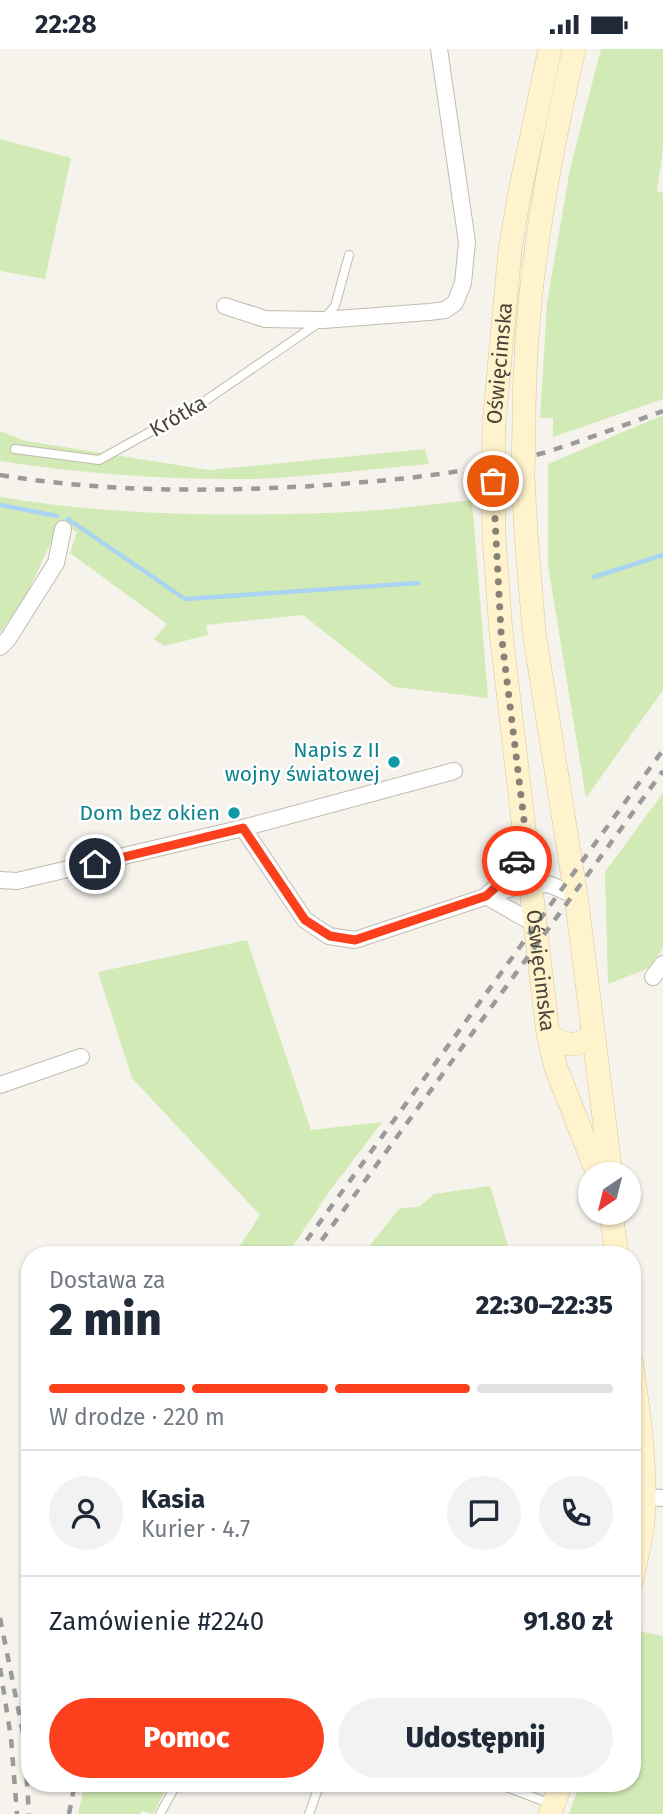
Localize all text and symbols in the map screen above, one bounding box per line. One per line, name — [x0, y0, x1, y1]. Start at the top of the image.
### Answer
text: 22:28 — [35, 9, 97, 40]
street label: Oświęcimska — [481, 301, 518, 425]
street label: Krótka — [145, 389, 211, 443]
pin — [463, 451, 523, 511]
icon: bag — [474, 462, 512, 500]
place label: Napis z II wojny światowej — [225, 737, 380, 787]
marker: Napis z II wojny światowej — [386, 754, 402, 770]
place label: Dom bez okien — [79, 800, 220, 826]
marker: Dom bez okien — [226, 805, 242, 821]
courier — [482, 826, 552, 896]
pin — [65, 834, 125, 894]
icon: car — [498, 842, 536, 880]
icon: home — [76, 845, 114, 883]
street label: Oświęcimska — [521, 908, 561, 1033]
north arrow — [578, 1162, 640, 1225]
map controls — [578, 1162, 641, 1225]
text: Dostawa za — [49, 1266, 166, 1294]
text: 22:30–22:35 — [476, 1290, 613, 1321]
text: 2 min — [49, 1292, 162, 1347]
text: W drodze · 220 m — [49, 1403, 225, 1431]
button: person — [49, 1476, 123, 1550]
button: chat — [447, 1476, 521, 1550]
button: phone — [539, 1476, 613, 1550]
text: Kasia — [141, 1484, 205, 1515]
text: Kurier · 4.7 — [141, 1515, 250, 1543]
text: Zamówienie #2240 — [49, 1606, 264, 1637]
text: 91.80 zł — [523, 1606, 613, 1637]
button: Pomoc — [49, 1698, 324, 1778]
button: Udostępnij — [338, 1698, 613, 1778]

